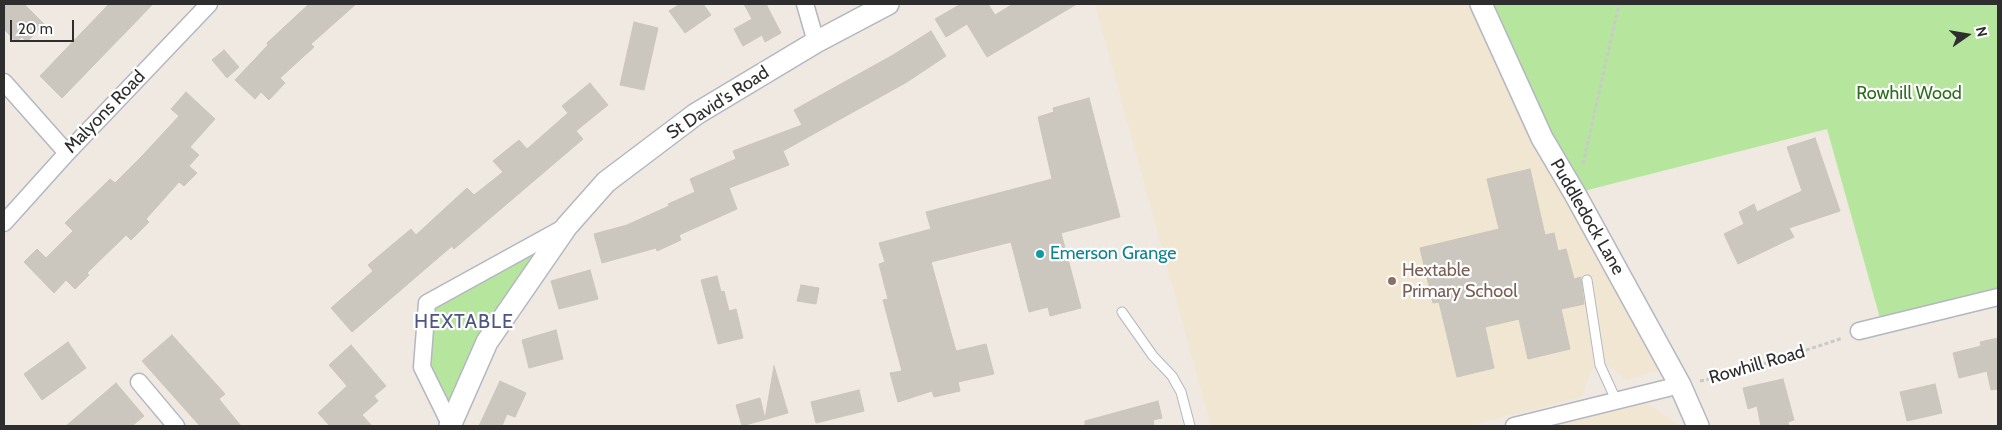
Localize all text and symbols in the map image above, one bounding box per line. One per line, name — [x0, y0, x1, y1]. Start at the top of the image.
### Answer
scale bar — [12, 10, 76, 42]
north arrow — [1942, 10, 1992, 60]
text: 20 m — [18, 20, 53, 38]
text: N — [1972, 25, 1991, 38]
street label: St David's Road — [663, 62, 773, 144]
street label: Malyons Road — [60, 66, 150, 158]
park label: Rowhill Wood — [1856, 83, 1962, 105]
street label: Puddledock Lane — [1545, 155, 1629, 279]
place label: Emerson Grange — [1050, 243, 1176, 265]
marker: Emerson Grange — [1034, 248, 1046, 260]
place label: Hextable Primary School — [1402, 260, 1517, 302]
marker: Hextable Primary School — [1386, 275, 1398, 287]
district label: HEXTABLE — [413, 310, 515, 334]
street label: Rowhill Road — [1707, 341, 1807, 389]

